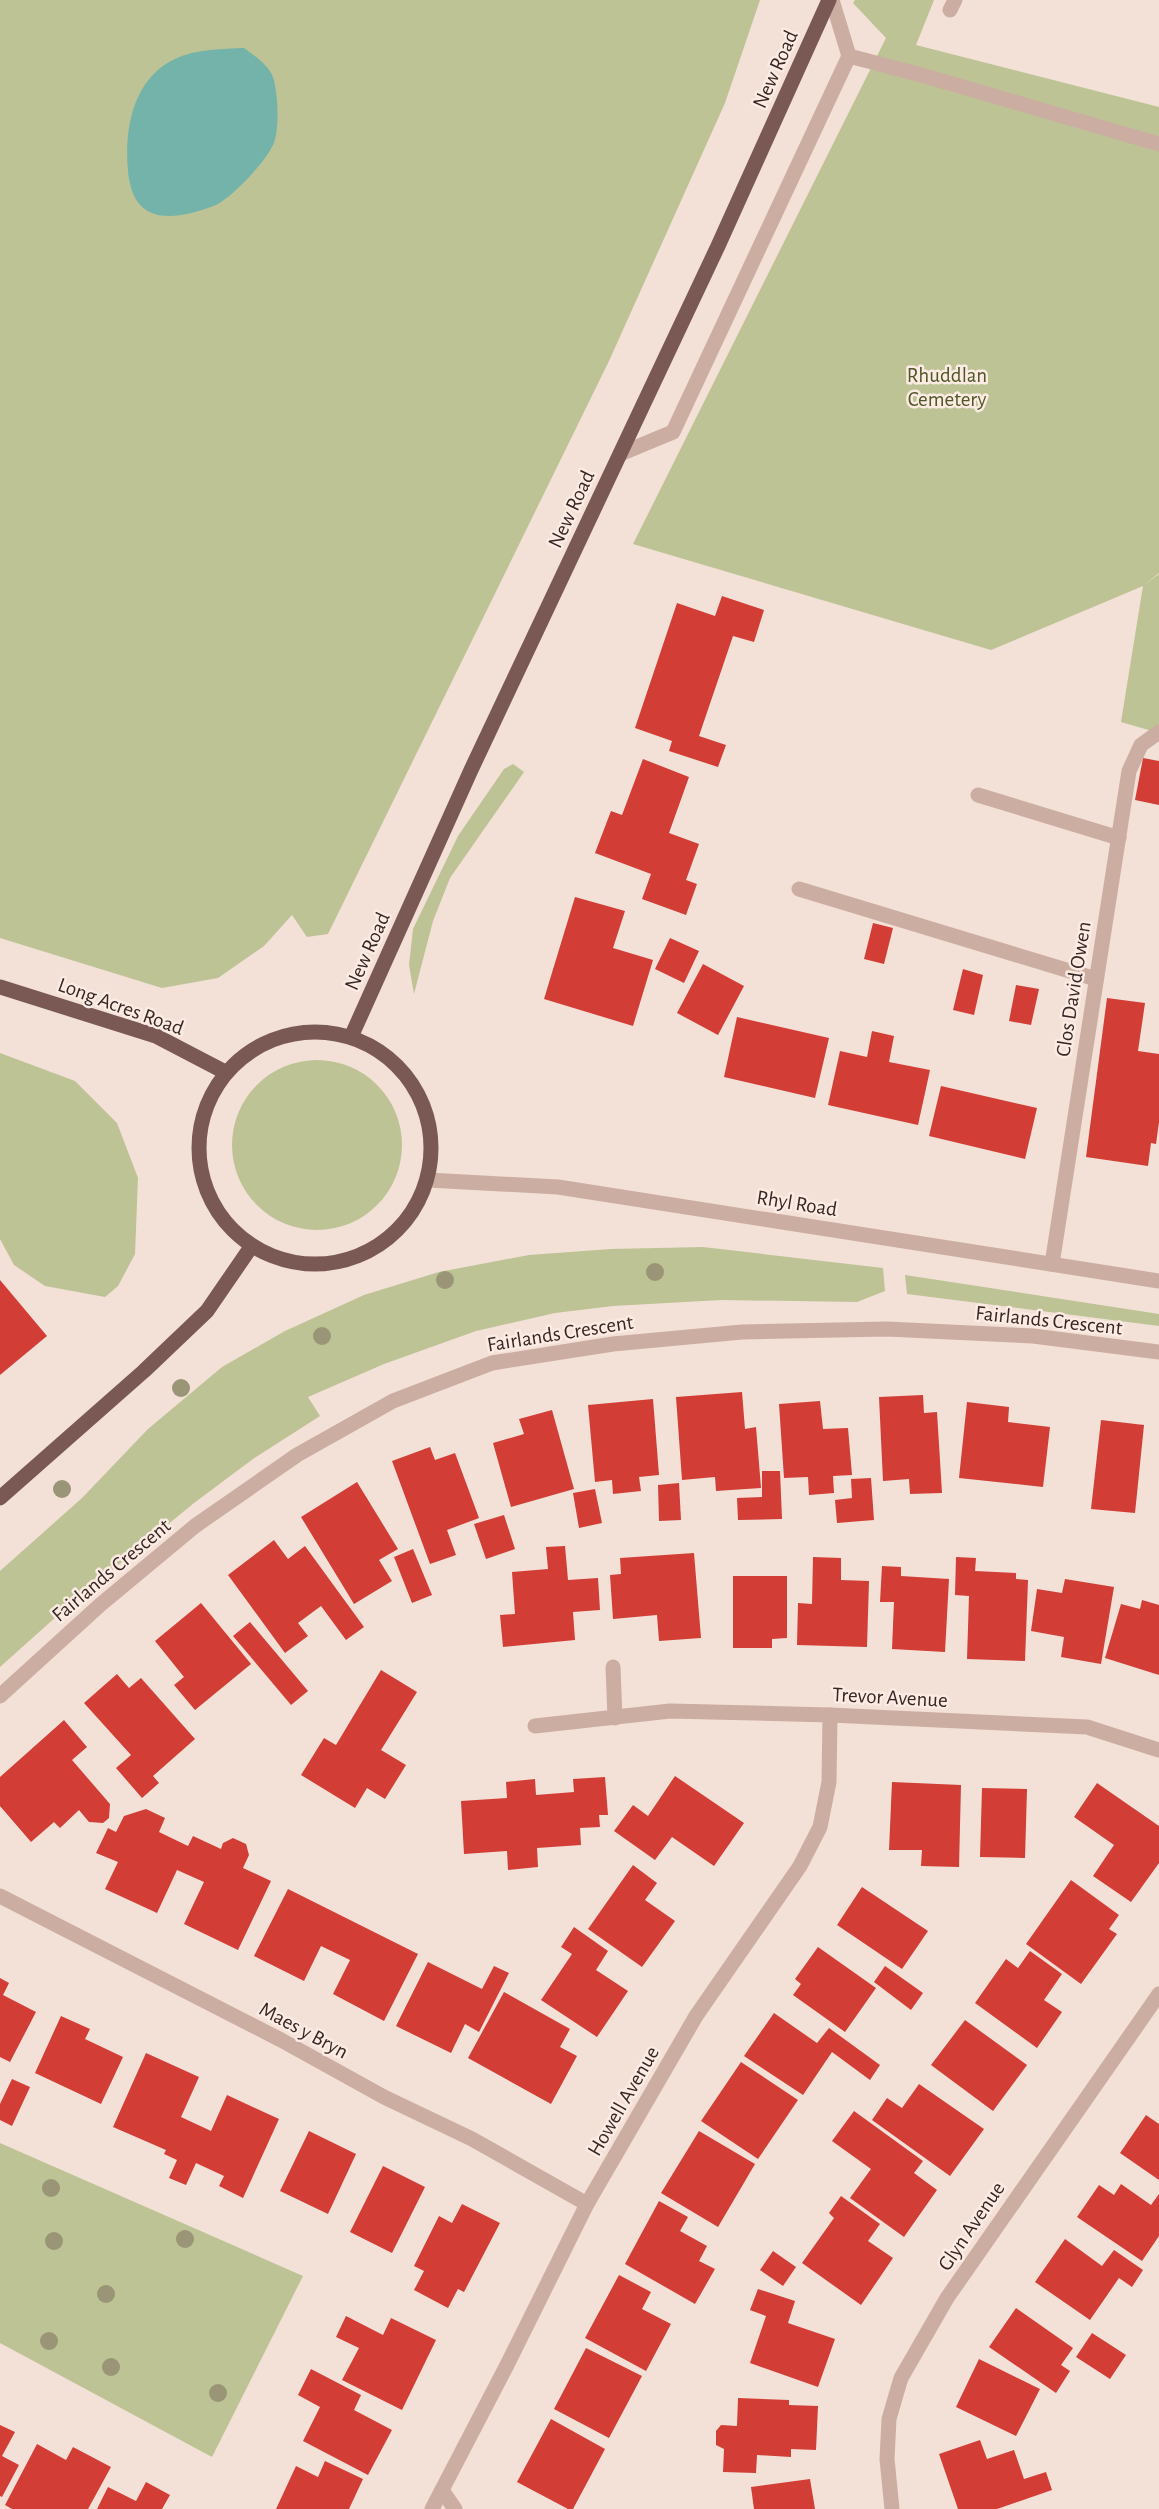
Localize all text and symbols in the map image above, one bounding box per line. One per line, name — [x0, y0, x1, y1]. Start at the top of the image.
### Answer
street label: New Road — [749, 27, 802, 111]
park label: Rhuddlan Cemetery — [907, 365, 987, 410]
street label: New Road — [544, 467, 599, 551]
street label: New Road — [341, 909, 394, 993]
street label: Clos David Owen — [1052, 920, 1095, 1058]
street label: Long Acres Road — [55, 974, 187, 1039]
street label: Rhyl Road — [755, 1187, 839, 1220]
street label: Fairlands Crescent — [974, 1302, 1124, 1339]
street label: Fairlands Crescent — [485, 1312, 635, 1355]
street label: Fairlands Crescent — [48, 1515, 175, 1626]
street label: Trevor Avenue — [832, 1684, 948, 1711]
street label: Maes y Bryn — [256, 1998, 352, 2063]
street label: Howell Avenue — [584, 2043, 663, 2160]
street label: Glyn Avenue — [934, 2178, 1009, 2274]

